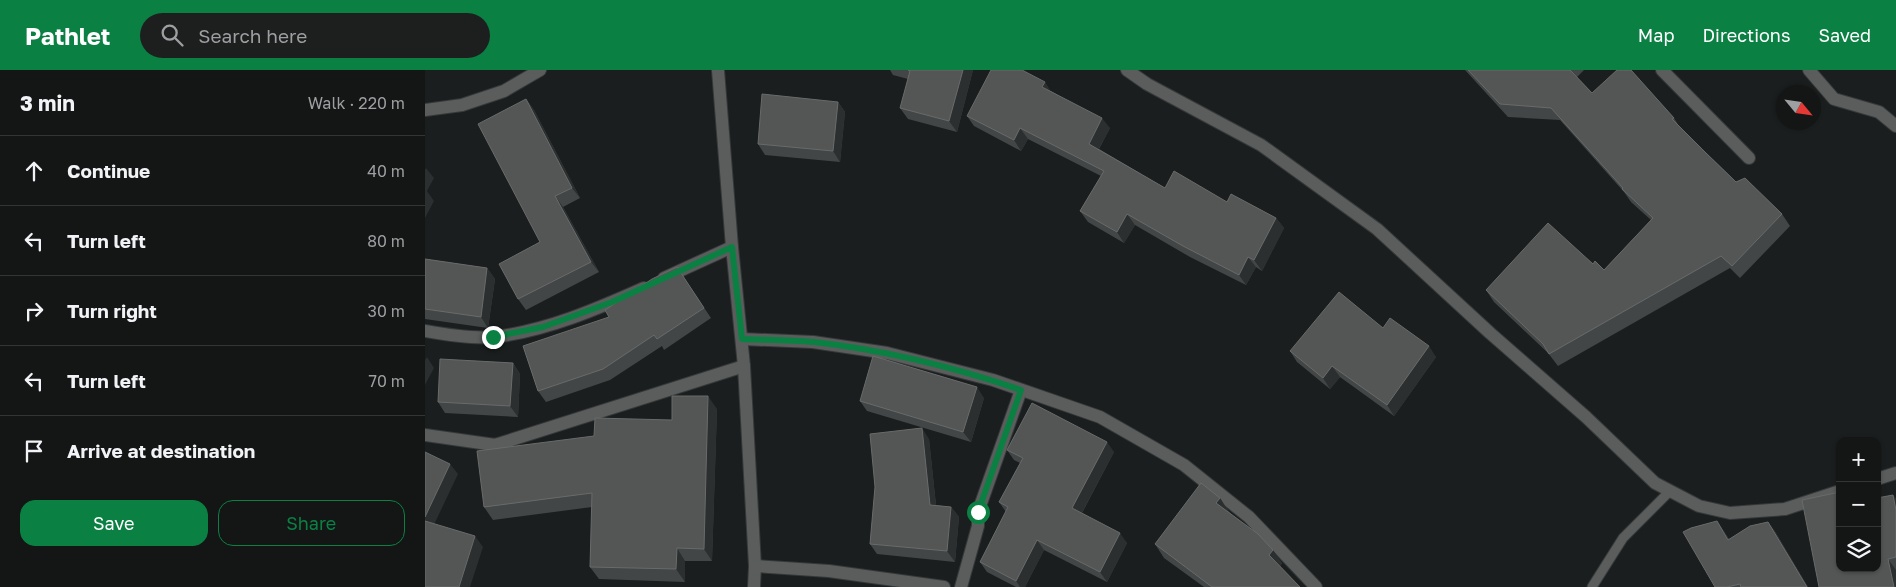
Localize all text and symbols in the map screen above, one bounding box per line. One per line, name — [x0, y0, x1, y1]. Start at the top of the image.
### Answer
search box — [140, 13, 490, 58]
text: Pathlet — [25, 21, 110, 50]
icon: search — [158, 21, 186, 49]
text: Search here — [198, 24, 307, 47]
text: Map — [1638, 24, 1674, 46]
text: Directions — [1702, 24, 1790, 46]
text: Saved — [1818, 24, 1871, 46]
north arrow — [1776, 85, 1821, 130]
text: 3 min — [20, 90, 75, 116]
text: Walk · 220 m — [308, 93, 405, 113]
icon: ahead — [20, 157, 48, 185]
text: Continue — [67, 159, 150, 182]
text: 40 m — [367, 161, 405, 181]
icon: left — [20, 227, 48, 255]
text: Turn left — [67, 229, 146, 252]
text: 80 m — [367, 231, 405, 251]
icon: right — [20, 297, 48, 325]
text: Turn right — [67, 299, 157, 322]
text: 30 m — [368, 301, 405, 321]
route end — [482, 326, 505, 349]
icon: left — [20, 367, 48, 395]
text: Turn left — [67, 369, 146, 392]
text: 70 m — [368, 371, 405, 391]
icon: arrive — [20, 437, 48, 465]
map controls — [1836, 437, 1881, 572]
button: + — [1836, 437, 1881, 482]
text: Arrive at destination — [67, 439, 255, 462]
button: − — [1836, 482, 1881, 527]
button: Save — [20, 500, 208, 546]
button: Share — [218, 500, 405, 546]
route start — [967, 501, 990, 524]
button: layers — [1836, 527, 1881, 572]

